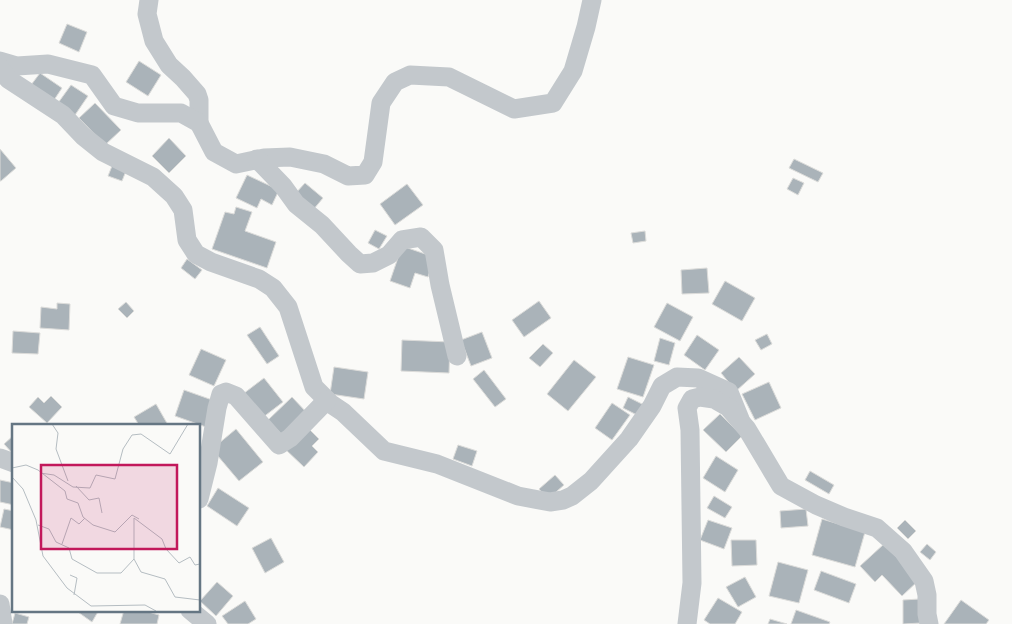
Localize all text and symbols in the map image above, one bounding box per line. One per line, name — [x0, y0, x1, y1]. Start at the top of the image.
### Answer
inset map — [12, 424, 200, 612]

